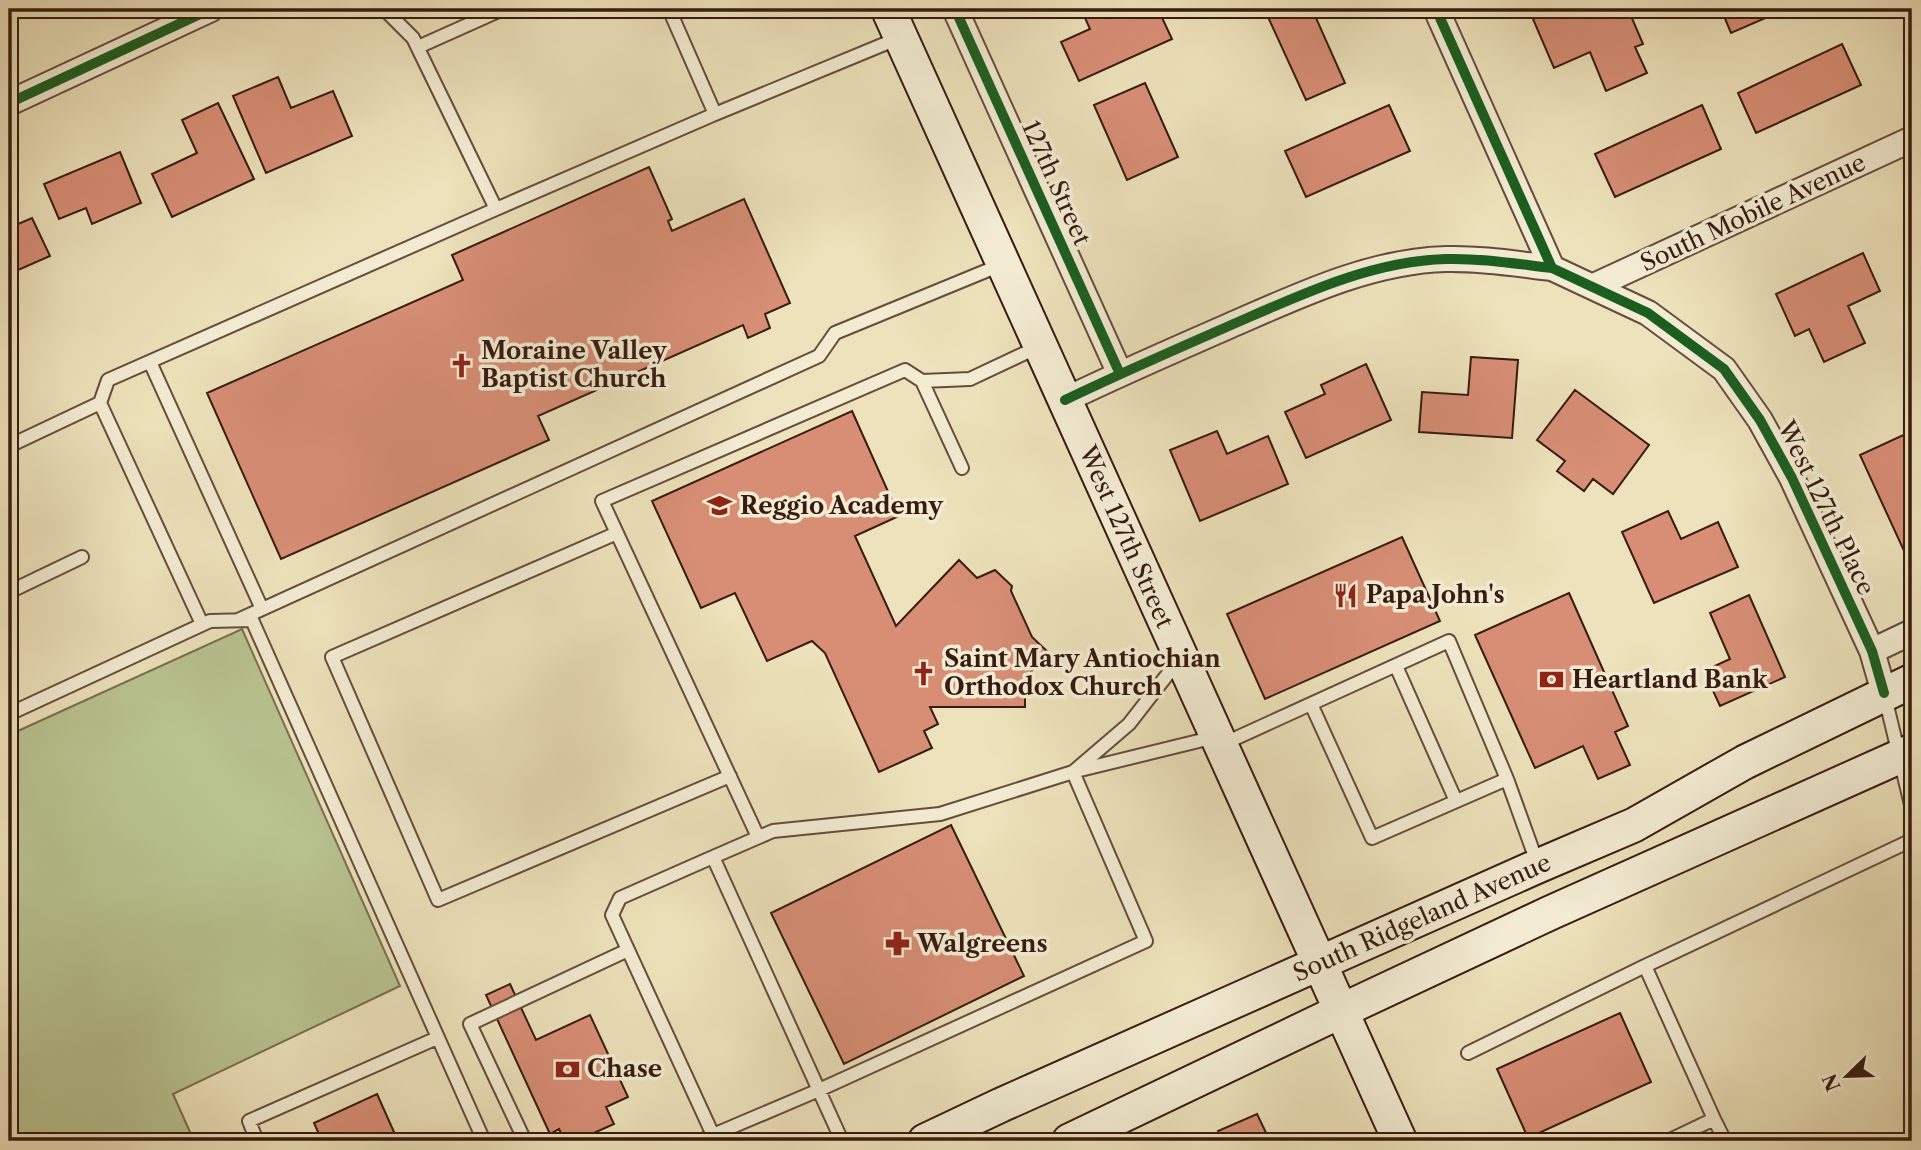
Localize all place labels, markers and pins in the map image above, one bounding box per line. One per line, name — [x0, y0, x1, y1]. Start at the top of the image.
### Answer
place label: Moraine Valley Baptist Church — [481, 336, 668, 393]
church icon: Moraine Valley Baptist Church — [447, 351, 475, 379]
place label: Reggio Academy — [740, 491, 944, 520]
school or university icon: Reggio Academy — [706, 492, 734, 520]
place label: Papa John's — [1366, 580, 1505, 609]
restaurant icon: Papa John's — [1332, 581, 1360, 609]
place label: Saint Mary Antiochian Orthodox Church — [944, 644, 1221, 701]
church icon: Saint Mary Antiochian Orthodox Church — [910, 659, 938, 687]
place label: Heartland Bank — [1572, 665, 1769, 694]
bank icon: Heartland Bank — [1538, 666, 1566, 694]
place label: Walgreens — [916, 929, 1048, 958]
pharmacy icon: Walgreens — [883, 930, 911, 958]
place label: Chase — [587, 1054, 662, 1083]
bank icon: Chase — [553, 1055, 581, 1083]

